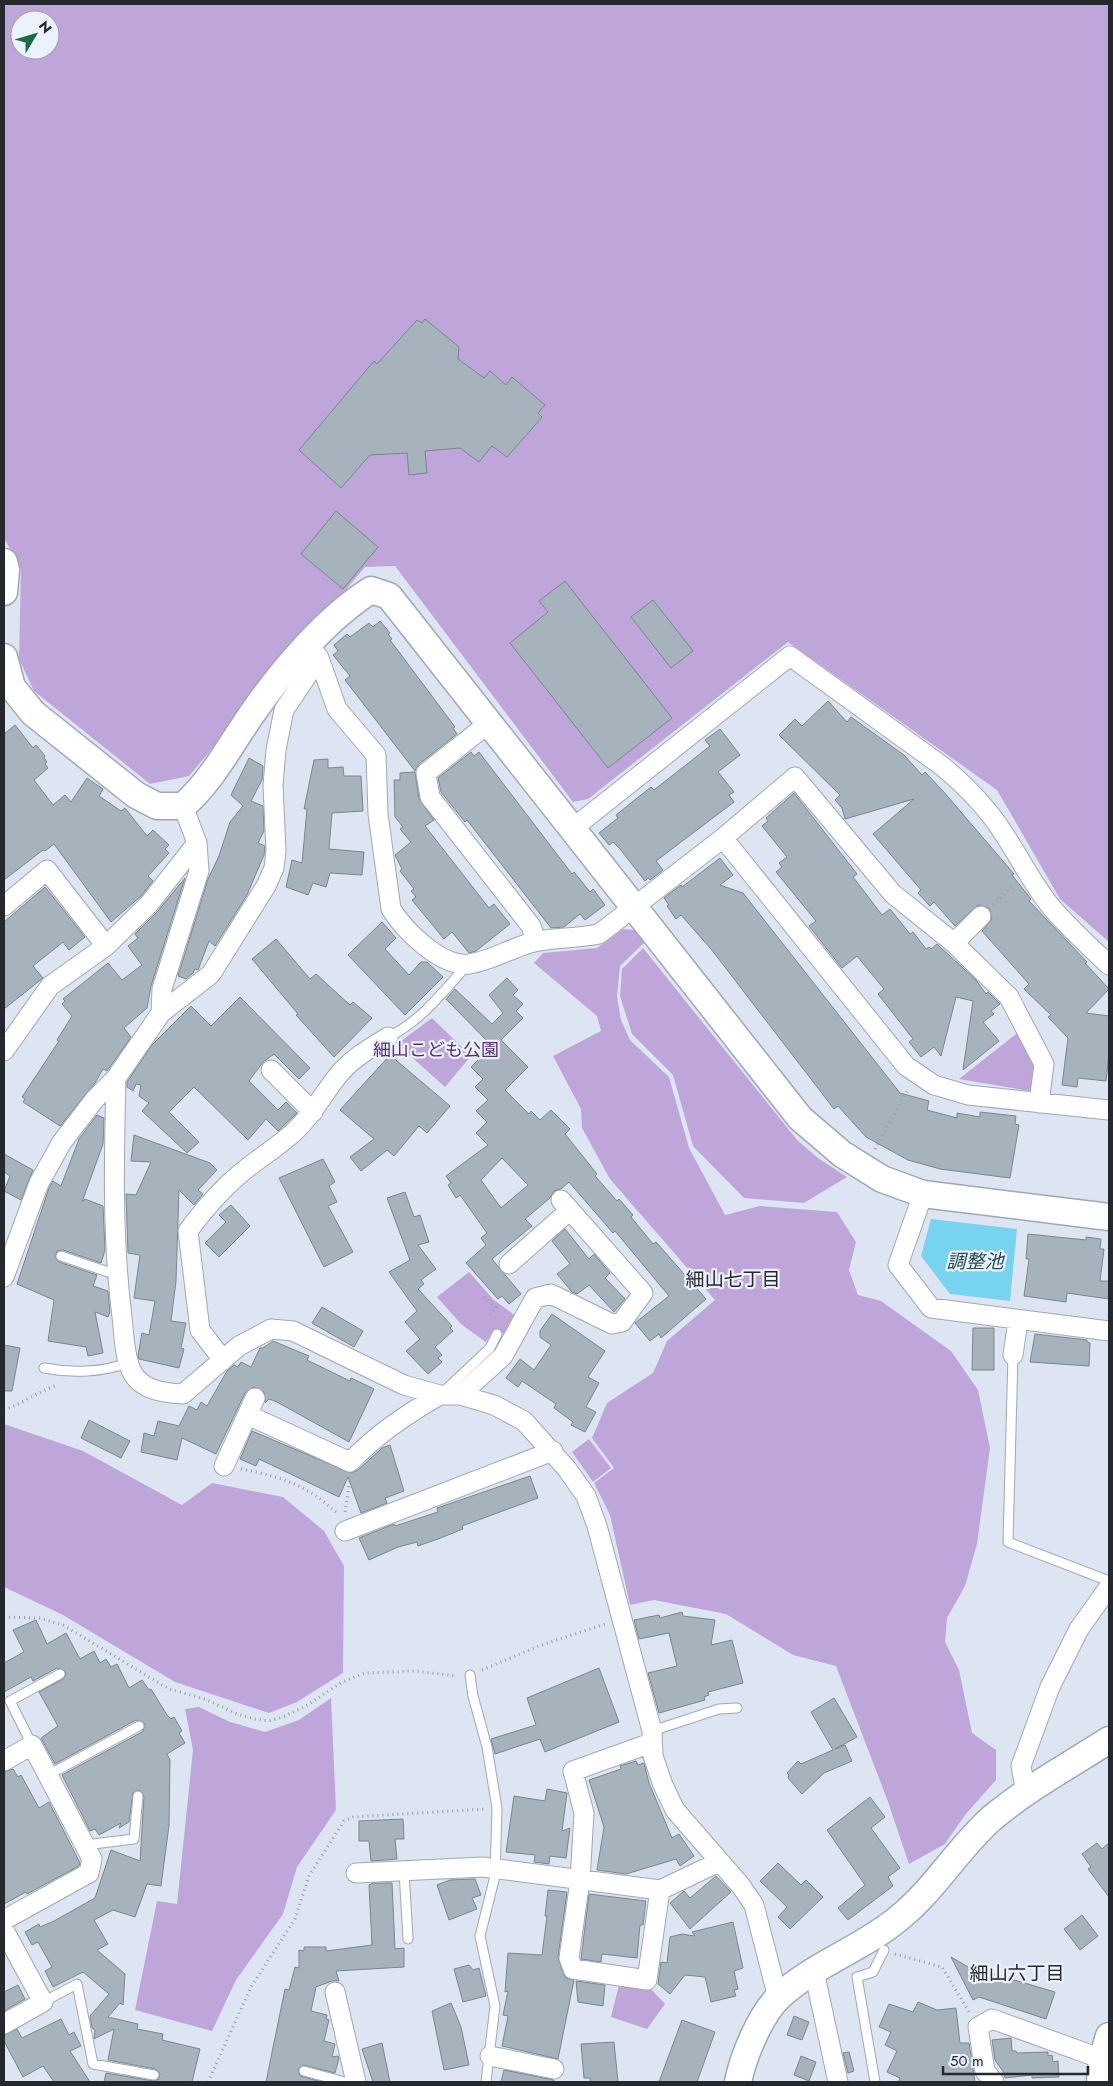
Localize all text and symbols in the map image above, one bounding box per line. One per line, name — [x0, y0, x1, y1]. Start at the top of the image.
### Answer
north arrow — [10, 10, 60, 60]
text: N — [34, 16, 57, 38]
park label: 細山こども公園 — [373, 1037, 499, 1063]
water label: 調整池 — [946, 1248, 1005, 1275]
district label: 細山七丁目 — [685, 1266, 781, 1293]
district label: 細山六丁目 — [969, 1960, 1065, 1987]
scale bar — [943, 2044, 1088, 2076]
text: 50 m — [950, 2050, 984, 2072]

